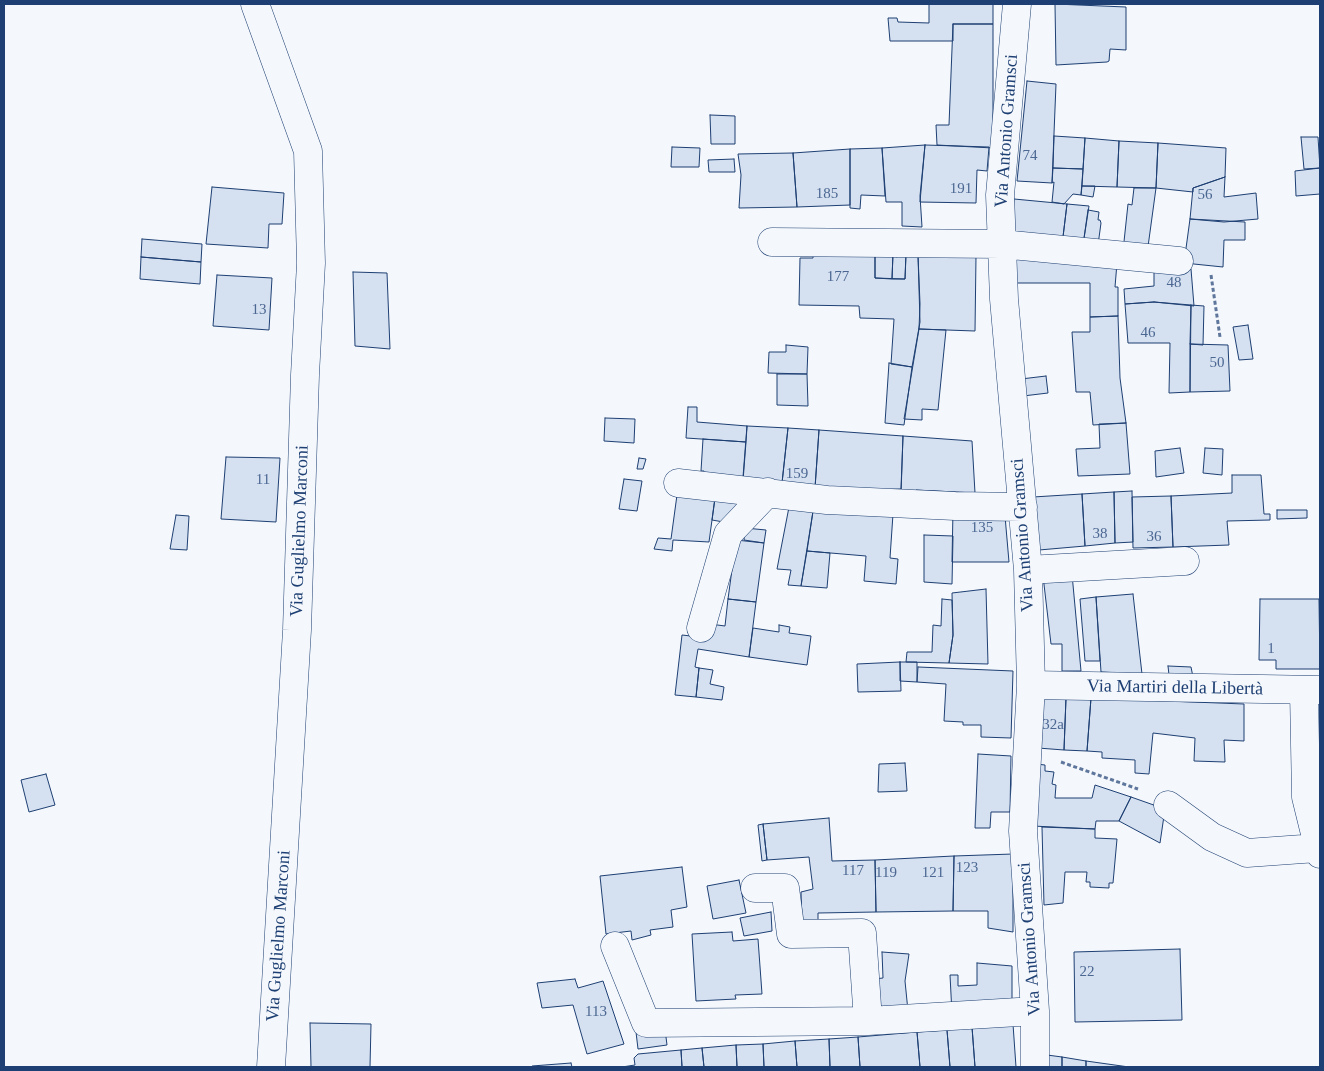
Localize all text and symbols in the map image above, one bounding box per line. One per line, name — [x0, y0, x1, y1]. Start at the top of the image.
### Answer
street label: Via Antonio Gramsci — [991, 53, 1023, 209]
house number: 74 — [1022, 147, 1038, 165]
house number: 191 — [950, 180, 972, 198]
house number: 185 — [816, 185, 838, 203]
house number: 56 — [1198, 186, 1212, 204]
house number: 177 — [827, 268, 849, 286]
house number: 48 — [1166, 274, 1182, 292]
house number: 13 — [252, 301, 266, 319]
house number: 46 — [1140, 324, 1156, 342]
house number: 50 — [1210, 354, 1224, 372]
street label: Via Guglielmo Marconi — [286, 445, 314, 617]
street label: Via Antonio Gramsci — [1007, 457, 1039, 613]
house number: 159 — [786, 465, 808, 483]
house number: 11 — [256, 471, 270, 489]
house number: 135 — [971, 519, 993, 537]
house number: 38 — [1092, 525, 1108, 543]
house number: 36 — [1146, 528, 1162, 546]
house number: 1 — [1267, 640, 1275, 658]
street label: Via Martiri della Libertà — [1087, 676, 1263, 700]
house number: 32a — [1042, 716, 1064, 734]
street label: Via Guglielmo Marconi — [262, 850, 296, 1022]
house number: 123 — [956, 859, 978, 877]
street label: Via Antonio Gramsci — [1014, 861, 1046, 1017]
house number: 117 — [842, 862, 864, 880]
house number: 119 — [875, 864, 897, 882]
house number: 121 — [922, 864, 944, 882]
house number: 22 — [1080, 963, 1094, 981]
house number: 113 — [585, 1003, 607, 1021]

